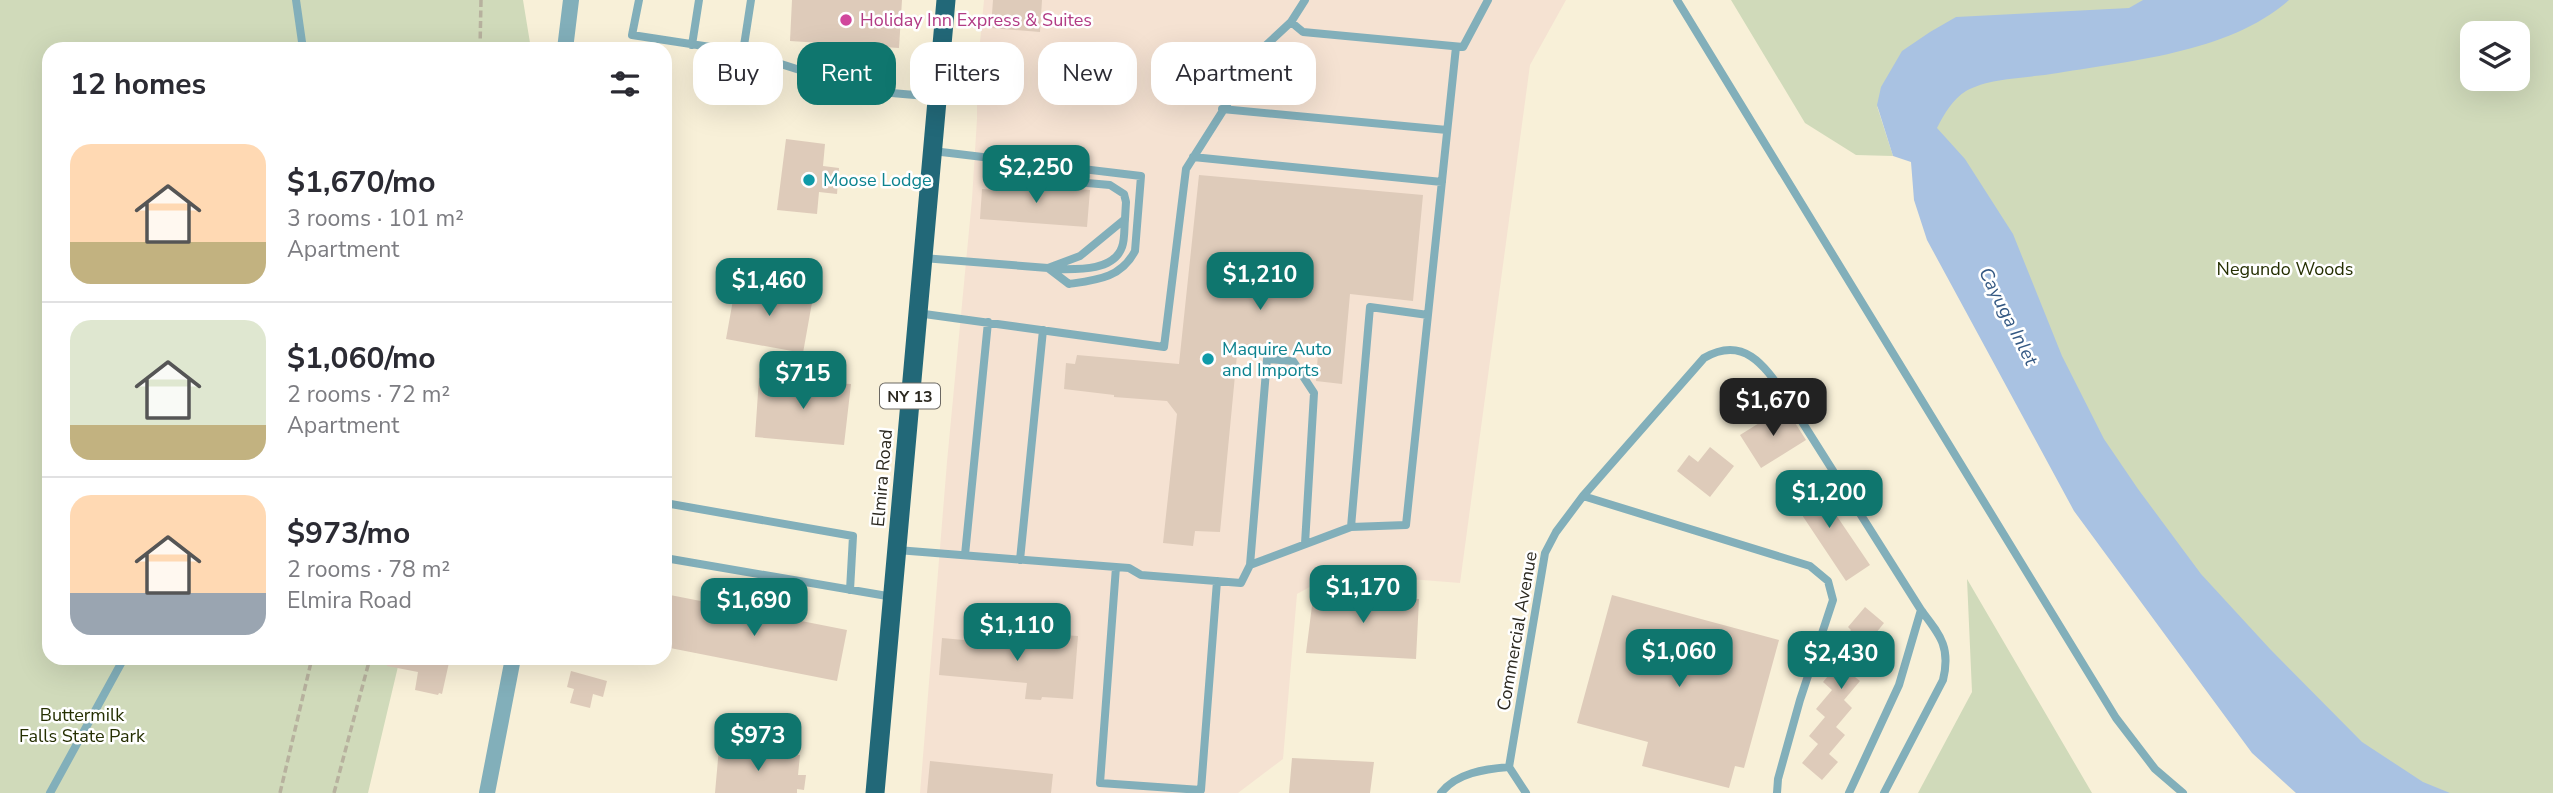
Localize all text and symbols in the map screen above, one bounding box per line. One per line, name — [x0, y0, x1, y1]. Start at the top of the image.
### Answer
place label: Holiday Inn Express & Suites — [860, 8, 1092, 32]
marker: Holiday Inn Express & Suites — [838, 12, 854, 28]
map controls — [2460, 21, 2530, 91]
button: layers — [2460, 21, 2530, 91]
chip: Buy — [693, 42, 783, 105]
chip: Rent — [797, 42, 896, 105]
chip: Filters — [910, 42, 1024, 105]
chip: New — [1038, 42, 1137, 105]
chip: Apartment — [1151, 42, 1316, 105]
text: 12 homes — [70, 64, 206, 105]
icon: filters — [606, 65, 644, 103]
pin: $2,250 — [979, 146, 1093, 205]
text: $2,250 — [999, 152, 1073, 183]
text: $1,670/mo — [287, 162, 436, 203]
place label: Moose Lodge — [823, 168, 932, 192]
icon: home — [126, 172, 210, 256]
marker: Moose Lodge — [801, 172, 817, 188]
text: 3 rooms · 101 m² — [287, 203, 464, 234]
text: Apartment — [287, 234, 399, 265]
pin: $1,210 — [1203, 252, 1317, 312]
park label: Negundo Woods — [2217, 257, 2353, 281]
pin: $1,460 — [712, 258, 826, 318]
text: $1,210 — [1223, 259, 1297, 290]
water label: Cayuga Inlet — [1972, 263, 2045, 371]
text: $1,460 — [732, 265, 806, 296]
place label: Maquire Auto and Imports — [1222, 337, 1332, 382]
text: $1,060/mo — [287, 338, 436, 379]
icon: home — [126, 348, 210, 432]
marker: Maquire Auto and Imports — [1200, 351, 1216, 367]
pin: $715 — [762, 352, 844, 411]
text: $715 — [775, 358, 831, 389]
pin: $1,670 — [1716, 378, 1830, 438]
text: 2 rooms · 72 m² — [287, 379, 450, 410]
road number: NY 13 — [880, 384, 940, 408]
text: $1,670 — [1736, 385, 1810, 416]
text: Apartment — [287, 410, 399, 441]
street label: Elmira Road — [866, 428, 898, 528]
pin: $1,200 — [1772, 470, 1886, 530]
text: $1,200 — [1792, 477, 1866, 508]
text: $973/mo — [287, 513, 410, 554]
icon: home — [126, 523, 210, 607]
street label: Commercial Avenue — [1491, 549, 1543, 713]
text: 2 rooms · 78 m² — [287, 554, 450, 585]
pin: $1,170 — [1306, 566, 1420, 625]
text: $1,170 — [1326, 572, 1400, 603]
pin: $1,690 — [697, 578, 811, 638]
text: Elmira Road — [287, 585, 412, 616]
text: $1,690 — [717, 585, 791, 616]
pin: $1,110 — [960, 604, 1074, 663]
text: $1,110 — [980, 610, 1054, 641]
pin: $1,060 — [1622, 630, 1736, 689]
pin: $2,430 — [1784, 632, 1898, 691]
text: $1,060 — [1642, 636, 1716, 667]
text: $2,430 — [1804, 638, 1878, 669]
park label: Buttermilk Falls State Park — [19, 703, 146, 748]
pin: $973 — [717, 714, 799, 773]
text: $973 — [730, 720, 786, 751]

